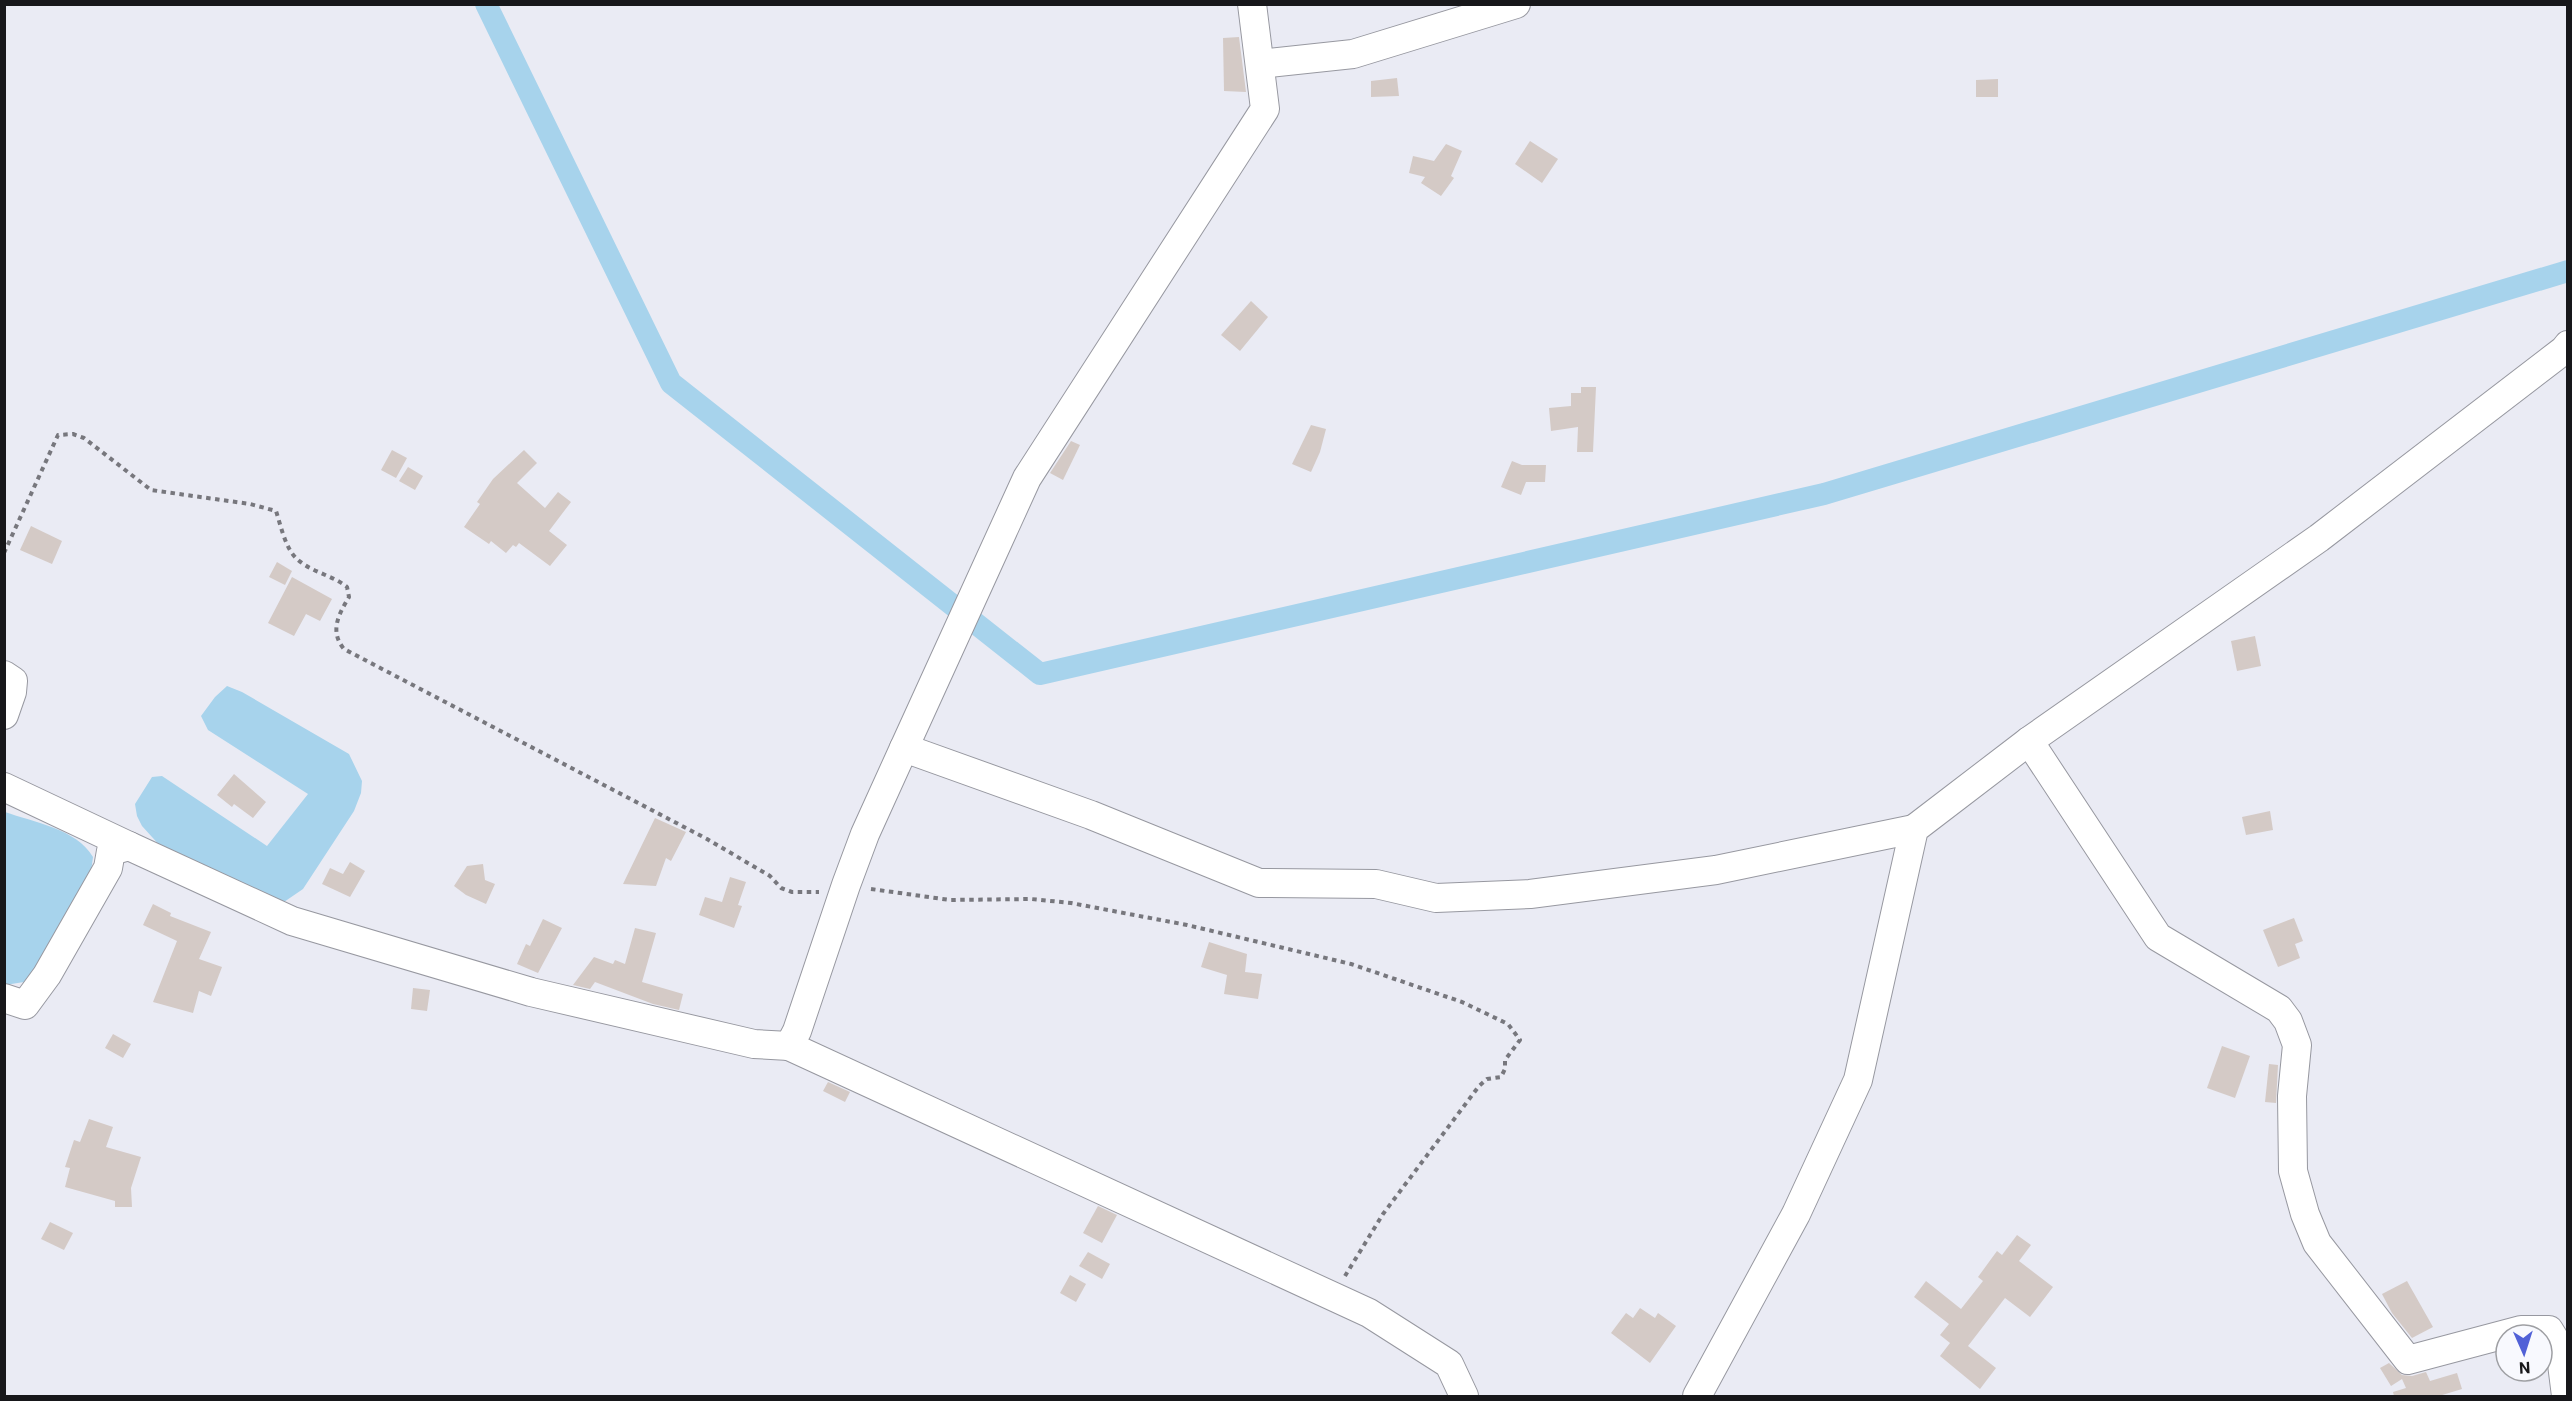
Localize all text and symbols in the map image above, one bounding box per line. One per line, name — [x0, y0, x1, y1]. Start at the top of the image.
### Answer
north arrow — [2494, 1323, 2554, 1383]
text: N — [2519, 1358, 2531, 1377]

